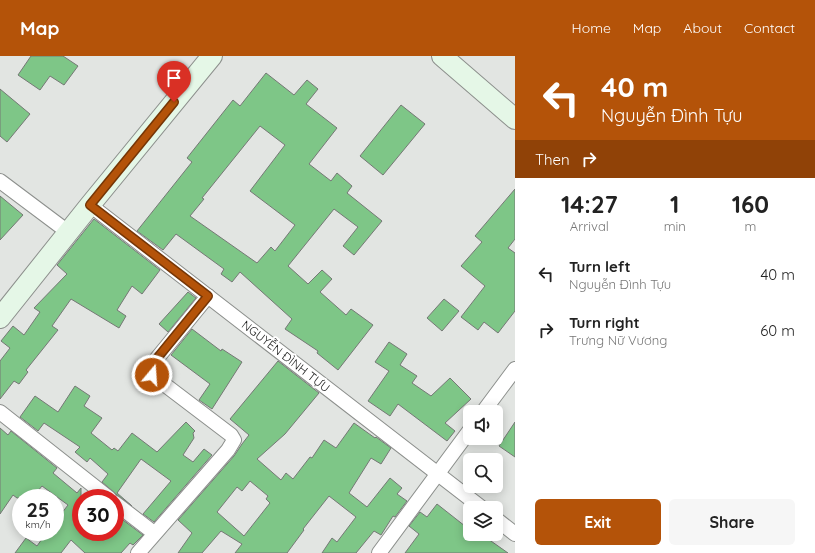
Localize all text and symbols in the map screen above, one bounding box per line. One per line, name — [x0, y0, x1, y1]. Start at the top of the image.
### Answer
text: Map — [20, 16, 59, 40]
text: Home — [572, 19, 611, 37]
text: Map — [633, 19, 661, 37]
text: About — [683, 19, 722, 37]
text: Contact — [744, 19, 795, 37]
pin — [157, 61, 191, 102]
icon: arrive — [163, 67, 185, 89]
text: 40 m — [601, 69, 668, 104]
icon: left — [535, 72, 587, 124]
text: Nguyễn Đình Tựu — [601, 104, 743, 127]
icon: right — [578, 148, 600, 170]
text: Then — [535, 150, 570, 169]
text: 14:27 — [561, 189, 618, 219]
text: 1 — [670, 189, 679, 219]
text: 160 — [732, 189, 769, 219]
text: Arrival — [570, 218, 609, 234]
text: min — [664, 218, 686, 234]
text: m — [744, 218, 756, 234]
text: Turn left — [569, 257, 631, 276]
icon: left — [535, 263, 557, 285]
text: 40 m — [760, 265, 795, 284]
text: Nguyễn Đình Tựu — [569, 276, 671, 292]
text: Turn right — [569, 313, 640, 332]
street label: NGUYỄN ĐÌNH TỰU — [239, 317, 333, 395]
icon: right — [535, 319, 557, 341]
text: 60 m — [760, 321, 795, 340]
text: Trưng Nữ Vương — [569, 332, 667, 348]
position arrow — [131, 354, 173, 396]
map controls — [463, 405, 503, 541]
button: sound — [463, 405, 503, 445]
button: search — [463, 453, 503, 493]
speed limit sign: 30 — [72, 489, 124, 541]
text: 25 — [27, 497, 49, 522]
button: Exit — [535, 499, 661, 545]
button: Share — [669, 499, 795, 545]
button: layers — [463, 501, 503, 541]
text: km/h — [25, 518, 51, 531]

